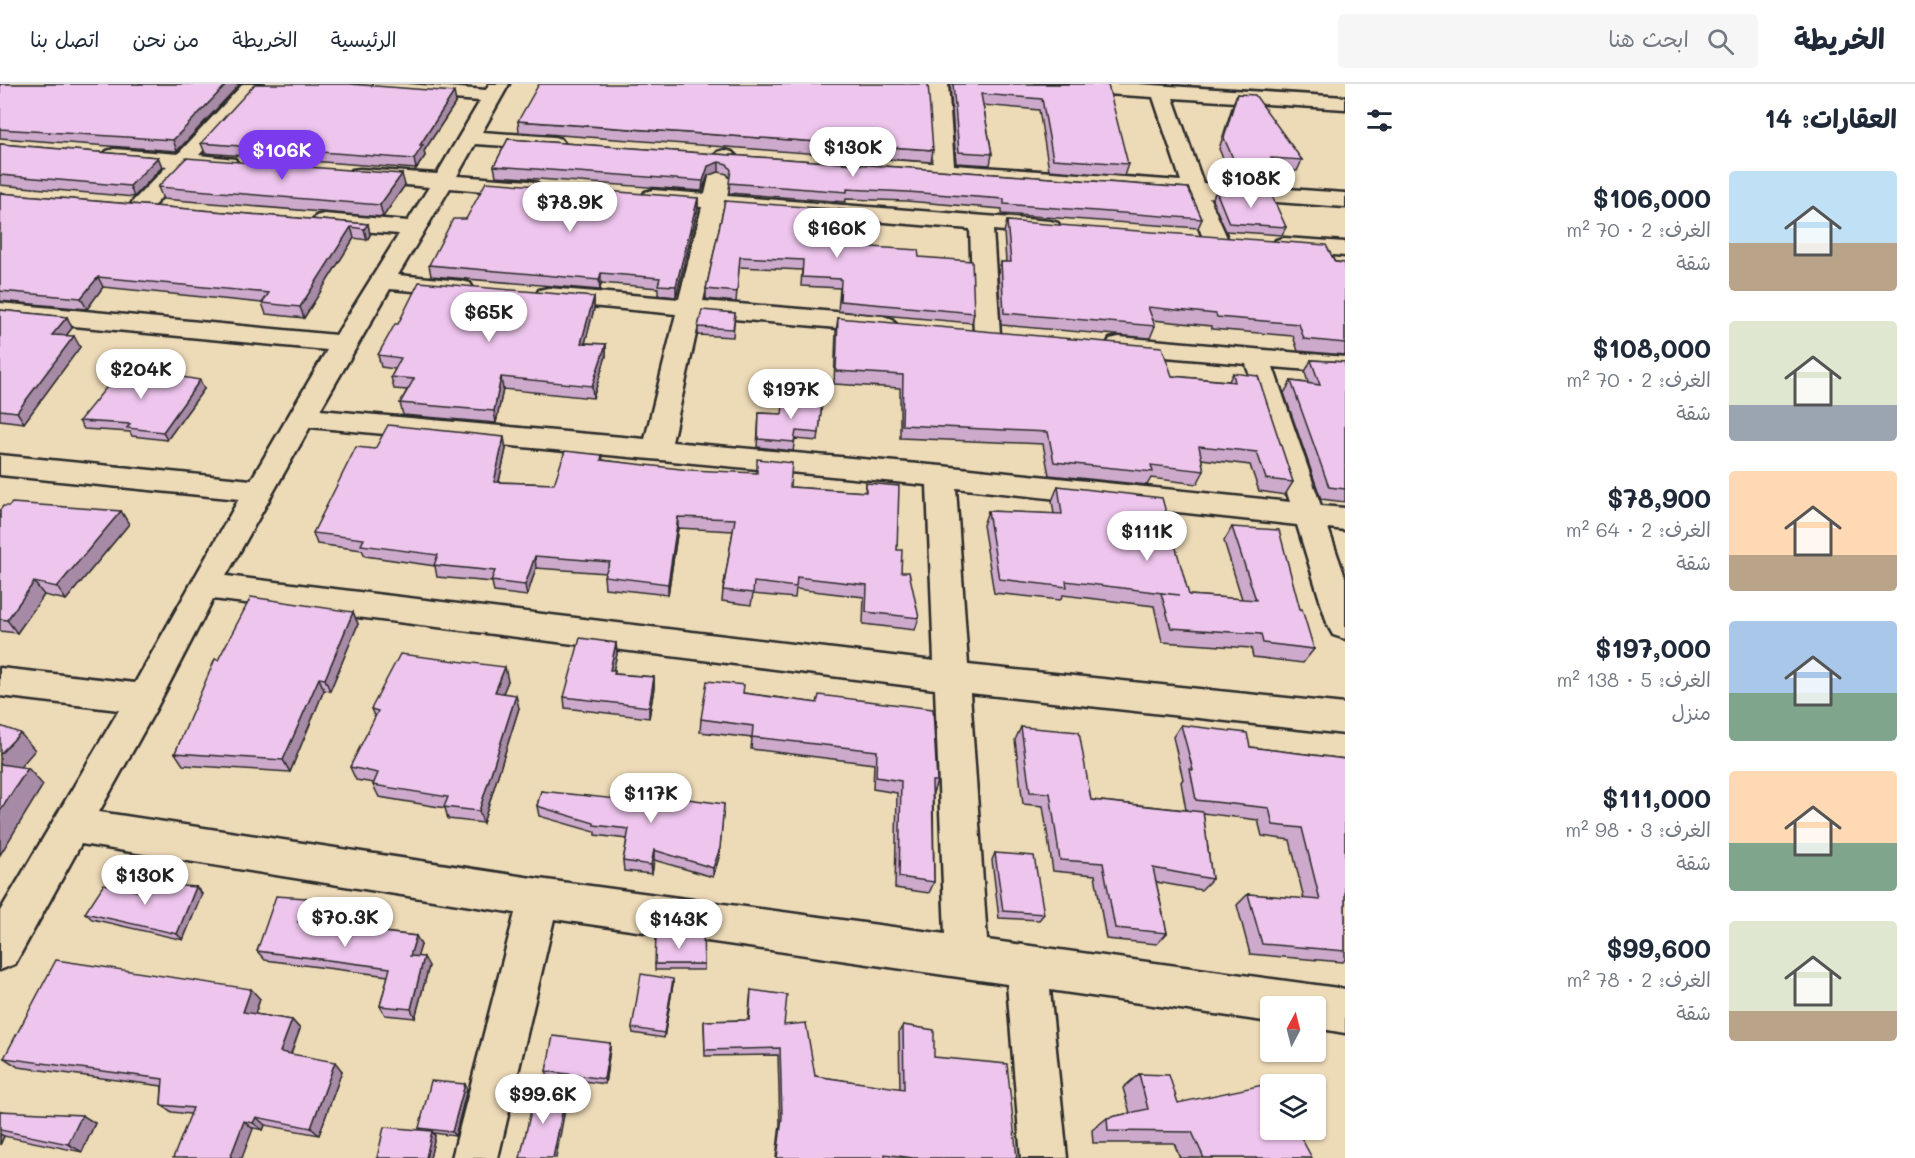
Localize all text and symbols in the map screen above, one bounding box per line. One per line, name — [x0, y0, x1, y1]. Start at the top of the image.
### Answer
search box — [1338, 14, 1758, 68]
text: الخريطة — [1794, 20, 1885, 56]
text: ابحث هنا — [1608, 24, 1689, 53]
text: اتصل بنا — [30, 25, 100, 52]
text: من نحن — [133, 25, 199, 52]
text: الخريطة — [232, 25, 298, 52]
text: الرئيسية — [331, 25, 397, 52]
icon: search — [1704, 25, 1737, 58]
text: العقارات: 14 — [1764, 101, 1897, 135]
icon: filters — [1363, 104, 1396, 137]
pin: $130K — [811, 127, 895, 178]
pin: $106K — [240, 130, 324, 181]
text: $130K — [823, 133, 883, 159]
text: $106K — [252, 136, 312, 162]
pin: $108K — [1209, 158, 1293, 209]
text: $108K — [1221, 164, 1281, 190]
text: $106,000 — [1593, 181, 1711, 215]
pin: $78.9K — [521, 182, 619, 233]
text: $78.9K — [536, 188, 604, 214]
icon: home — [1777, 195, 1849, 267]
pin: $160K — [795, 208, 879, 259]
text: $160K — [807, 214, 867, 240]
text: الغرف: 2 · 70 m² — [1566, 216, 1711, 242]
text: شقة — [1676, 249, 1711, 275]
pin: $65K — [453, 292, 525, 343]
text: $65K — [464, 298, 514, 324]
text: $108,000 — [1592, 331, 1711, 365]
icon: home — [1777, 345, 1849, 417]
pin: $204K — [99, 349, 183, 400]
text: $204K — [110, 355, 172, 381]
text: الغرف: 2 · 70 m² — [1566, 366, 1711, 392]
pin: $197K — [749, 369, 833, 420]
text: $197K — [762, 375, 820, 401]
text: شقة — [1676, 399, 1711, 425]
text: $78,900 — [1607, 481, 1711, 515]
icon: home — [1777, 495, 1849, 567]
pin: $111K — [1105, 511, 1189, 562]
text: الغرف: 2 · 64 m² — [1566, 516, 1711, 542]
text: $111K — [1121, 517, 1173, 543]
text: شقة — [1676, 549, 1711, 575]
text: $197,000 — [1595, 631, 1711, 665]
icon: home — [1777, 645, 1849, 717]
text: الغرف: 5 · 138 m² — [1556, 666, 1711, 692]
text: منزل — [1672, 699, 1711, 725]
pin: $117K — [609, 773, 693, 824]
text: $117K — [624, 779, 678, 805]
text: $111,000 — [1602, 781, 1711, 815]
icon: home — [1777, 795, 1849, 867]
text: الغرف: 3 · 98 m² — [1565, 816, 1711, 842]
text: شقة — [1676, 849, 1711, 875]
pin: $130K — [103, 855, 187, 906]
text: $130K — [115, 861, 175, 887]
pin: $70.3K — [296, 897, 394, 948]
pin: $143K — [637, 899, 721, 950]
text: $70.3K — [311, 903, 379, 929]
text: $143K — [649, 905, 709, 931]
text: $99,600 — [1607, 931, 1711, 965]
icon: home — [1777, 945, 1849, 1017]
text: الغرف: 2 · 78 m² — [1566, 966, 1711, 992]
north arrow — [1260, 996, 1326, 1062]
map controls — [1260, 996, 1326, 1140]
text: شقة — [1676, 999, 1711, 1025]
pin: $99.6K — [494, 1074, 592, 1125]
button: layers — [1260, 1074, 1326, 1140]
text: $99.6K — [509, 1080, 577, 1106]

